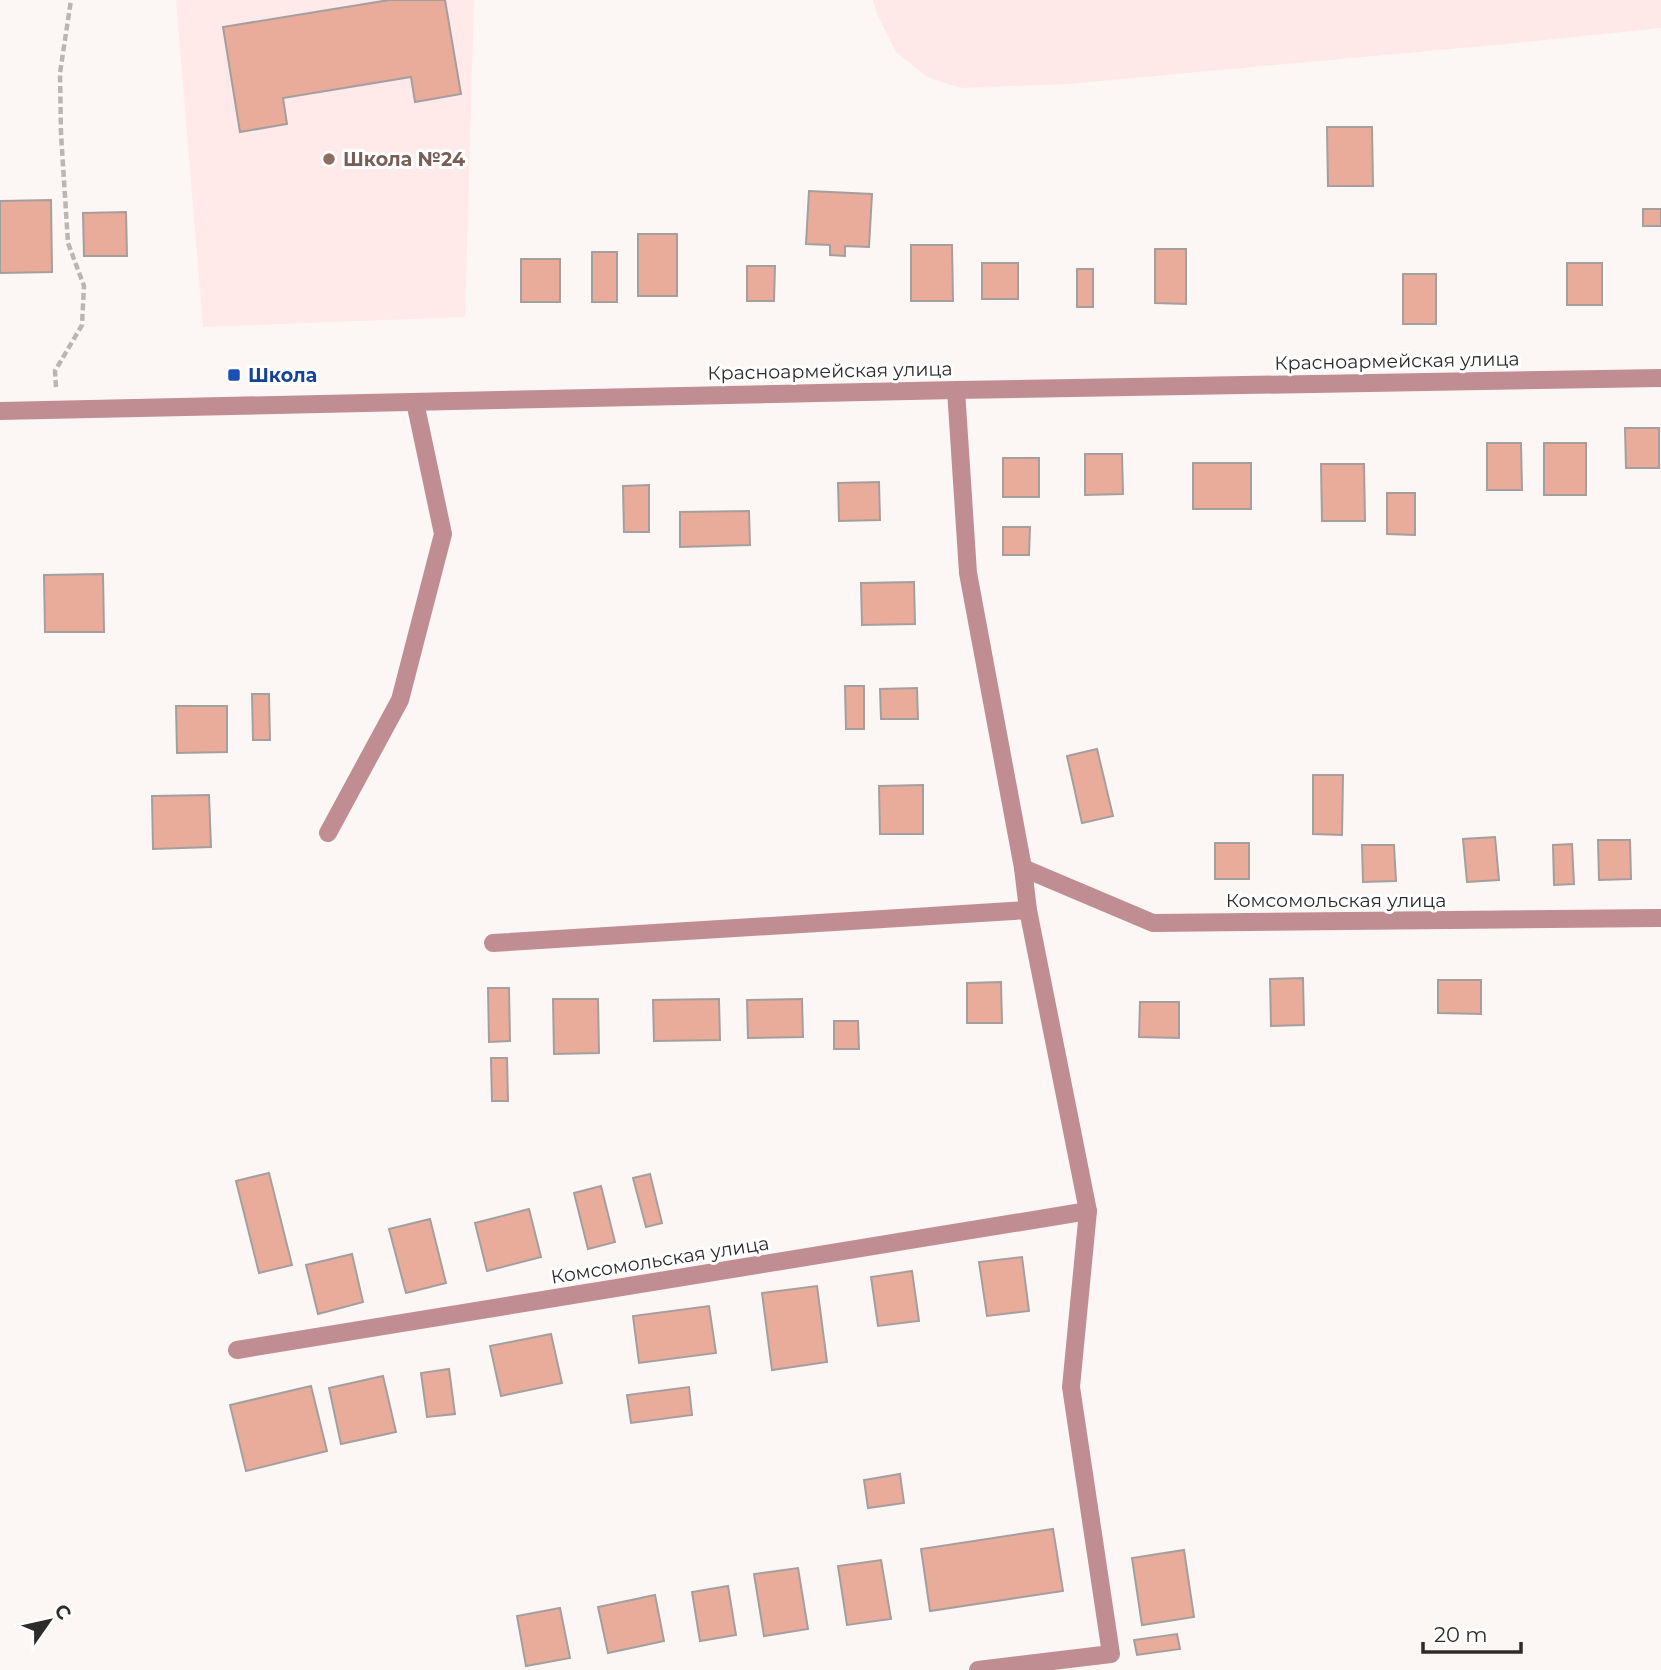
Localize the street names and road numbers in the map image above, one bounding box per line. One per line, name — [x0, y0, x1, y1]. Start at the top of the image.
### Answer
street label: Красноармейская улица — [1274, 347, 1520, 375]
street label: Красноармейская улица — [707, 357, 953, 385]
street label: Комсомольская улица — [1226, 889, 1446, 912]
street label: Комсомольская улица — [549, 1231, 771, 1289]

